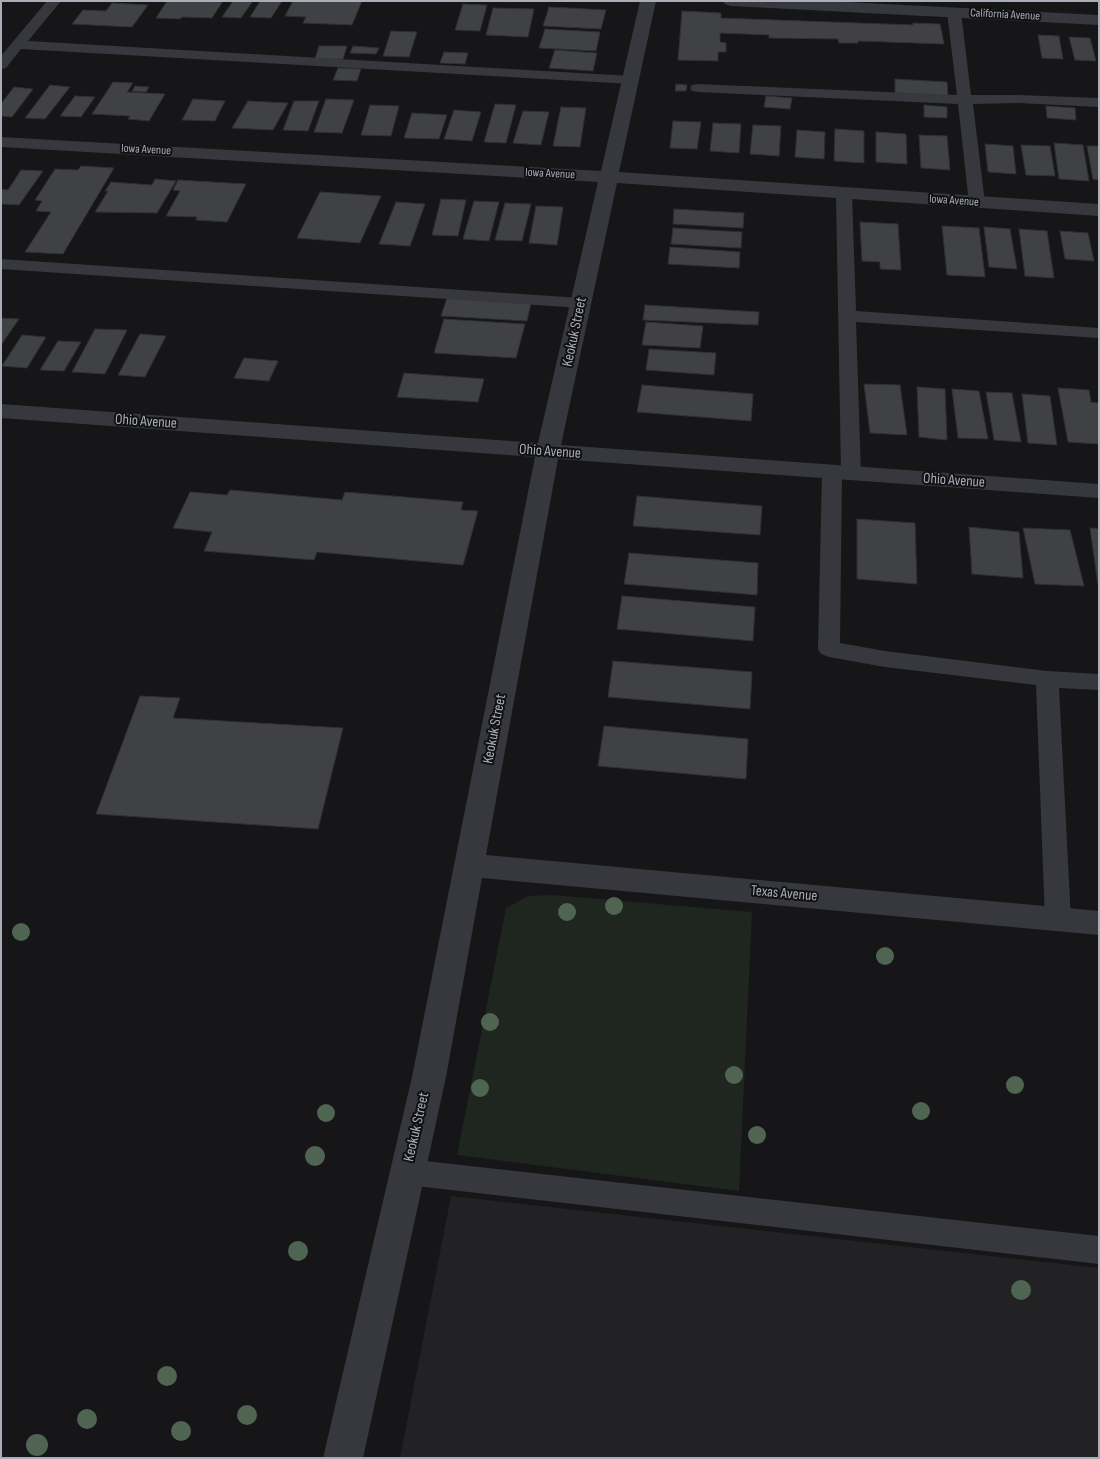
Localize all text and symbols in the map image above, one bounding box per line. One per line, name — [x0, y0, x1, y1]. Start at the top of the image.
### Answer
street label: California Avenue — [970, 6, 1040, 24]
street label: Iowa Avenue — [121, 142, 171, 158]
street label: Iowa Avenue — [525, 166, 575, 182]
street label: Iowa Avenue — [929, 192, 979, 210]
street label: Keokuk Street — [559, 296, 591, 368]
street label: Ohio Avenue — [115, 411, 177, 433]
street label: Ohio Avenue — [519, 441, 581, 463]
street label: Ohio Avenue — [923, 470, 985, 492]
street label: Keokuk Street — [479, 693, 511, 765]
street label: Texas Avenue — [750, 882, 818, 906]
street label: Keokuk Street — [400, 1091, 434, 1163]

